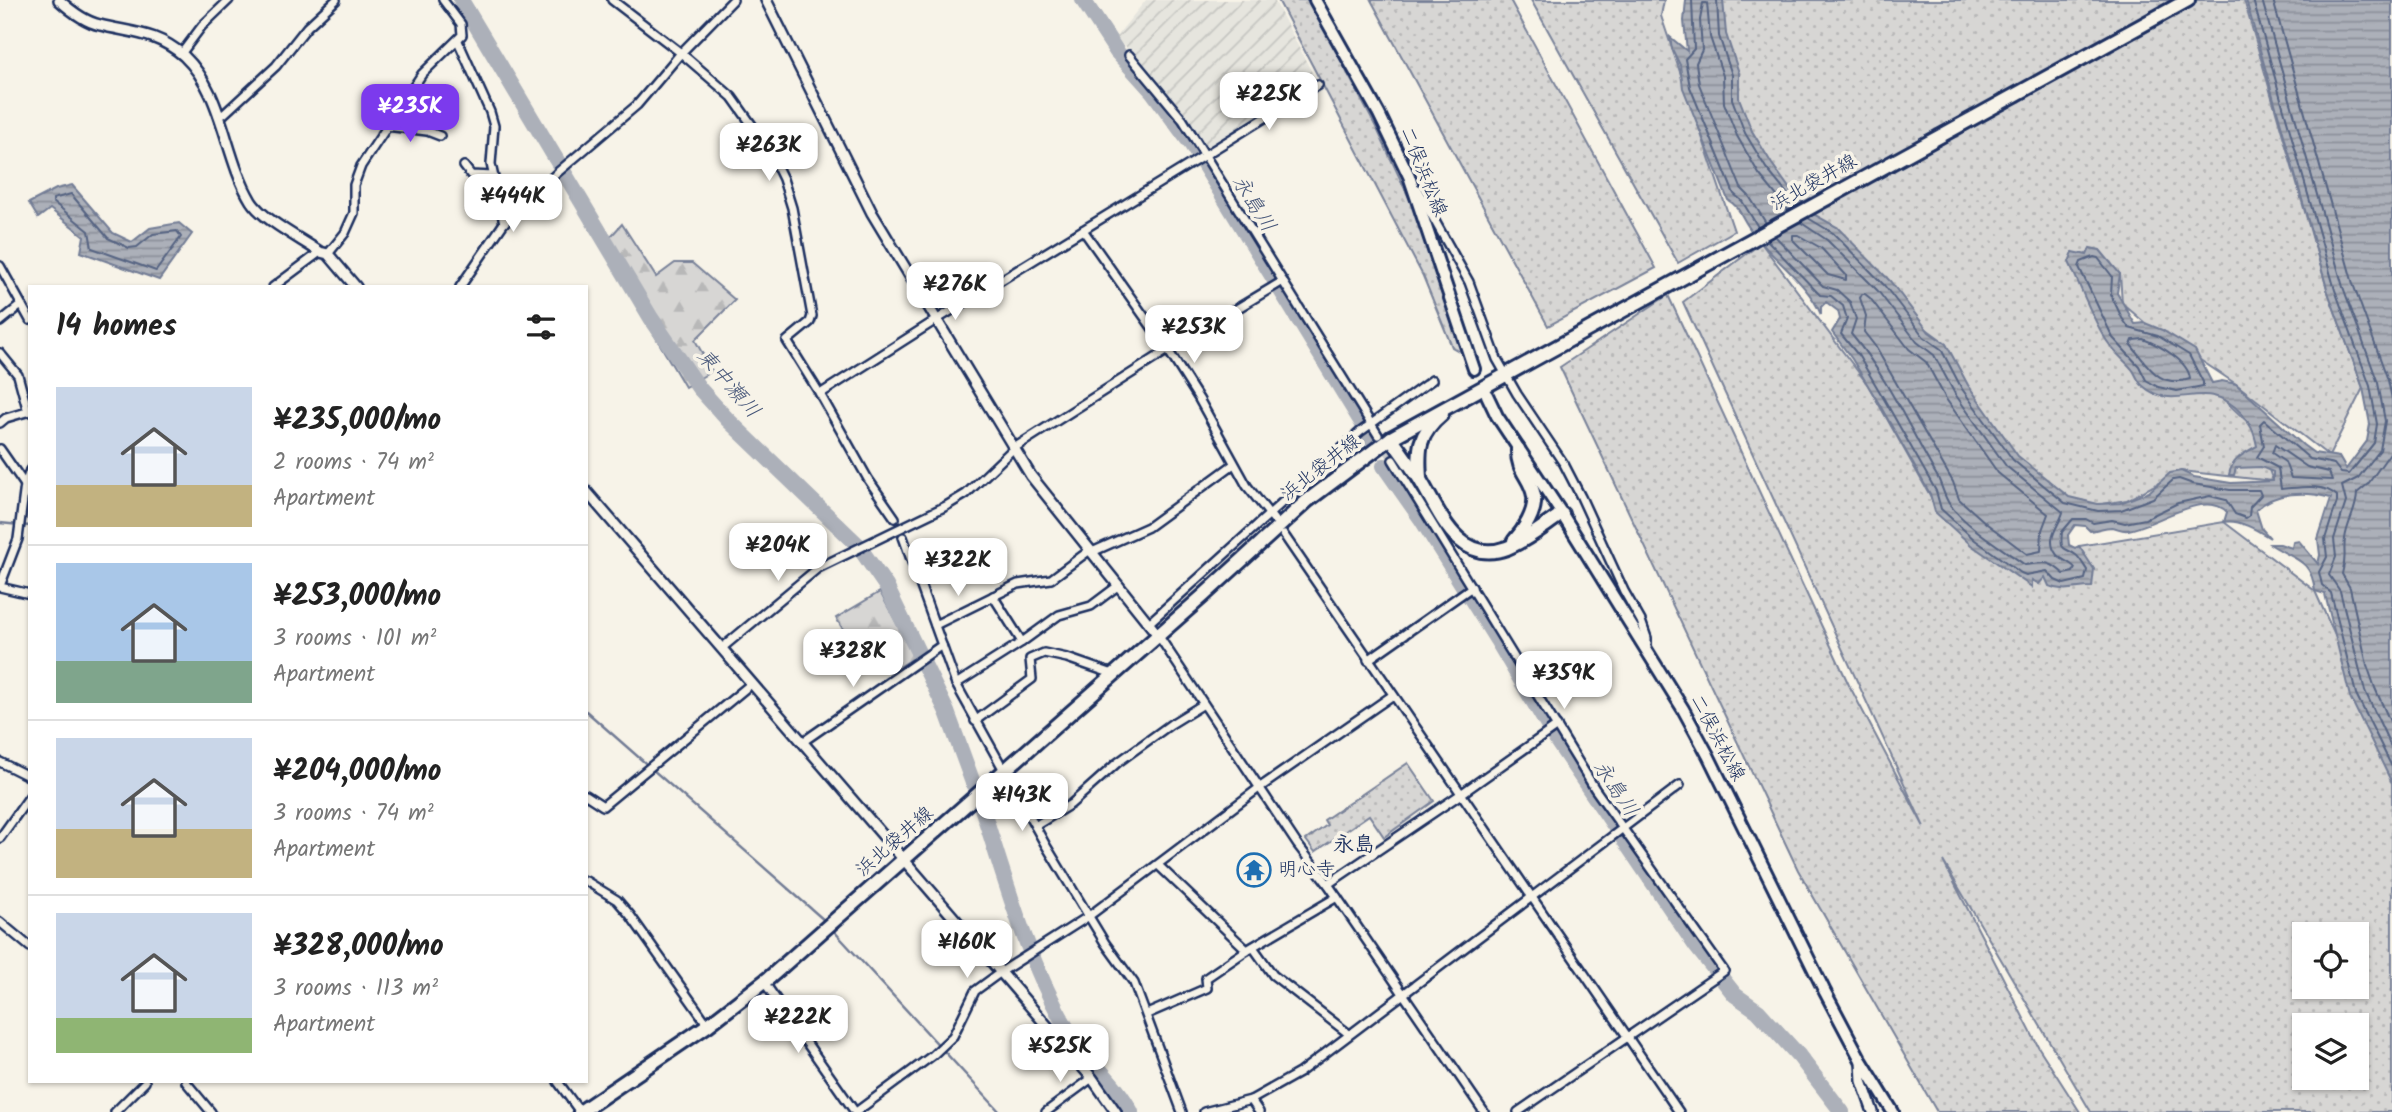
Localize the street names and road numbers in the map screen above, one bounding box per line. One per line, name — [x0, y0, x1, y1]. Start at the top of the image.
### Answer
street label: 二俣浜松線 — [1391, 122, 1455, 222]
street label: 浜北袋井線 — [1765, 147, 1863, 219]
street label: 浜北袋井線 — [1274, 427, 1368, 509]
street label: 二俣浜松線 — [1681, 689, 1753, 787]
street label: 浜北袋井線 — [849, 800, 941, 884]

